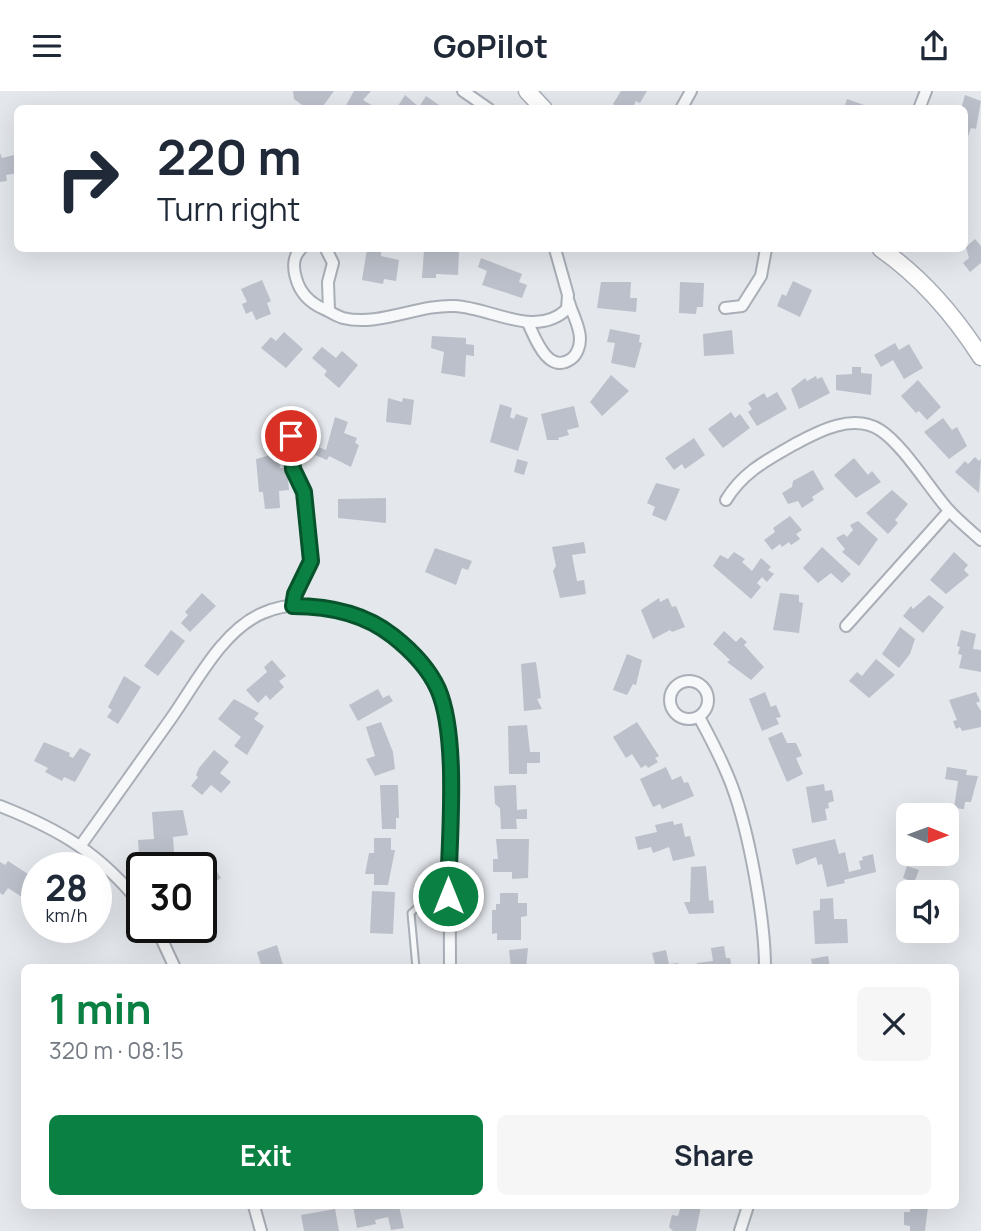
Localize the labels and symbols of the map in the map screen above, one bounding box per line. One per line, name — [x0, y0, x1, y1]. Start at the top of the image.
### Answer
pin — [261, 406, 321, 466]
north arrow — [896, 803, 959, 866]
speed limit sign: 30 — [126, 852, 217, 943]
position arrow — [411, 859, 485, 933]

